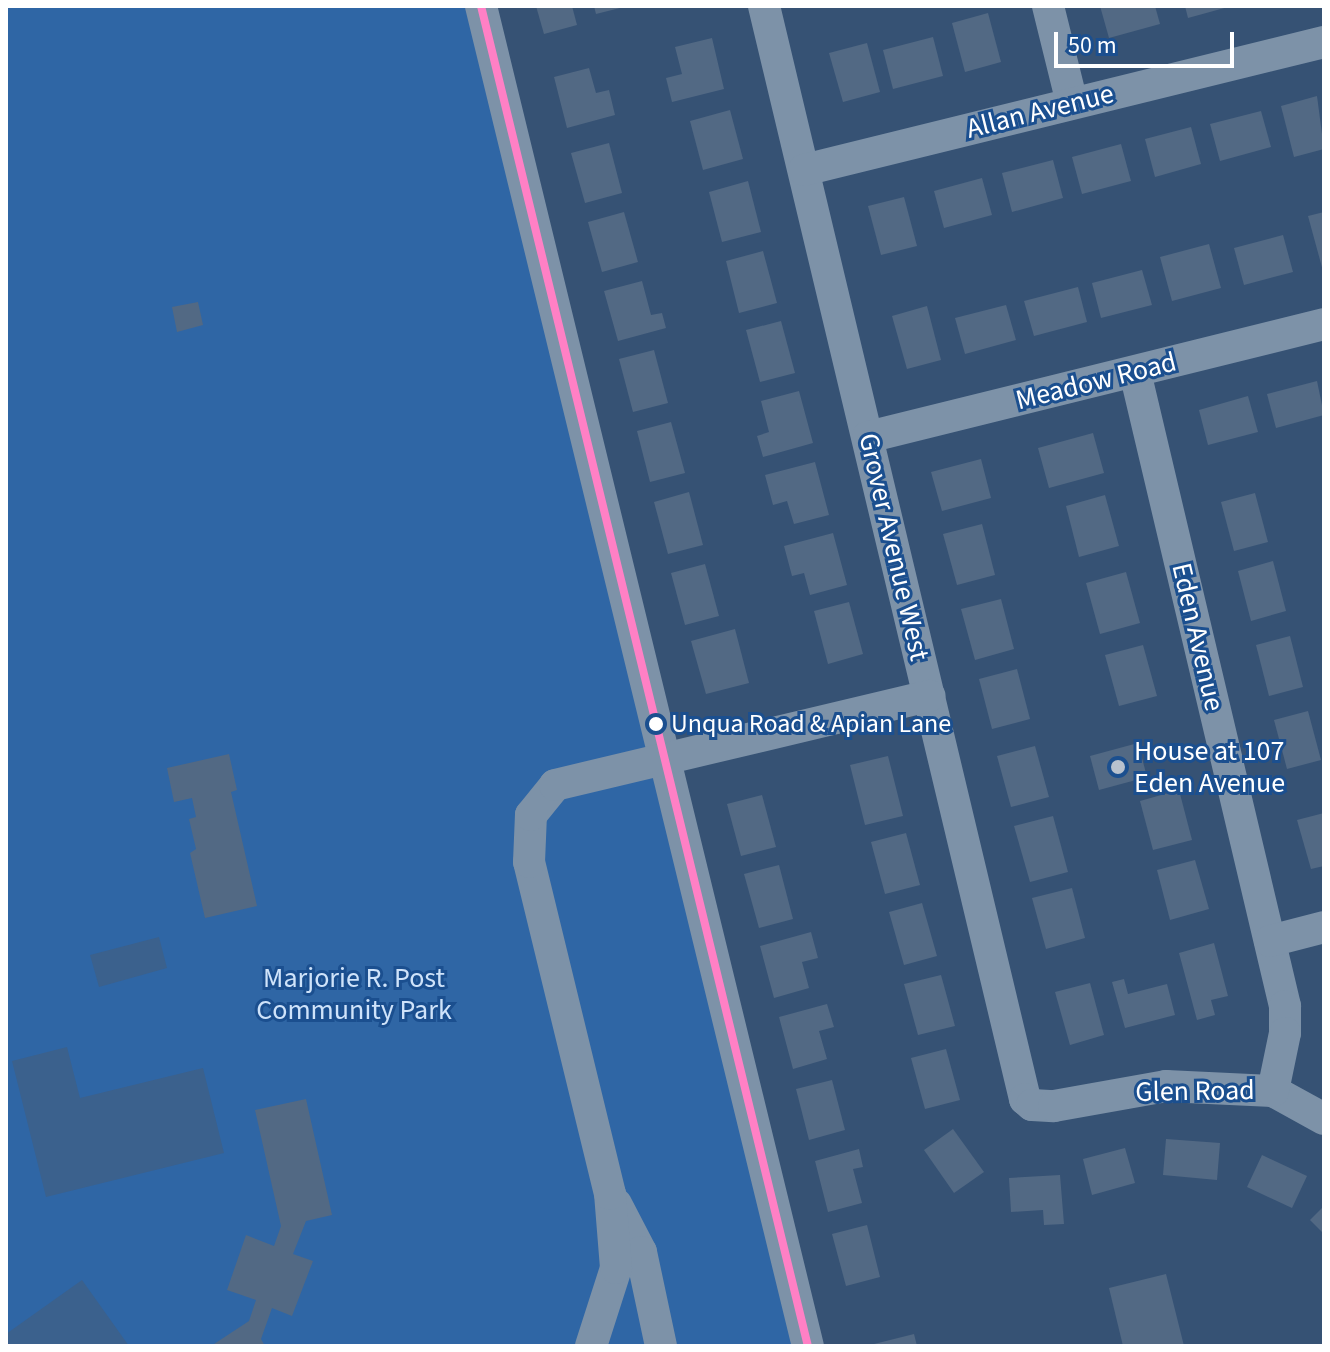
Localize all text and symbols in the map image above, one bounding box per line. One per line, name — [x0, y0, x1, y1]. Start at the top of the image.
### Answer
scale bar — [1058, 16, 1238, 66]
text: 50 m — [1068, 28, 1117, 63]
street label: Allan Avenue — [963, 76, 1117, 146]
street label: Meadow Road — [1012, 345, 1180, 417]
street label: Grover Avenue West — [851, 430, 937, 664]
street label: Eden Avenue — [1165, 560, 1231, 714]
place label: Unqua Road & Apian Lane — [671, 708, 951, 740]
marker: Unqua Road & Apian Lane — [648, 716, 664, 732]
place label: House at 107 Eden Avenue — [1134, 734, 1285, 800]
marker: House at 107 Eden Avenue — [1109, 758, 1127, 776]
park label: Marjorie R. Post Community Park — [256, 961, 452, 1027]
street label: Glen Road — [1135, 1073, 1255, 1109]

